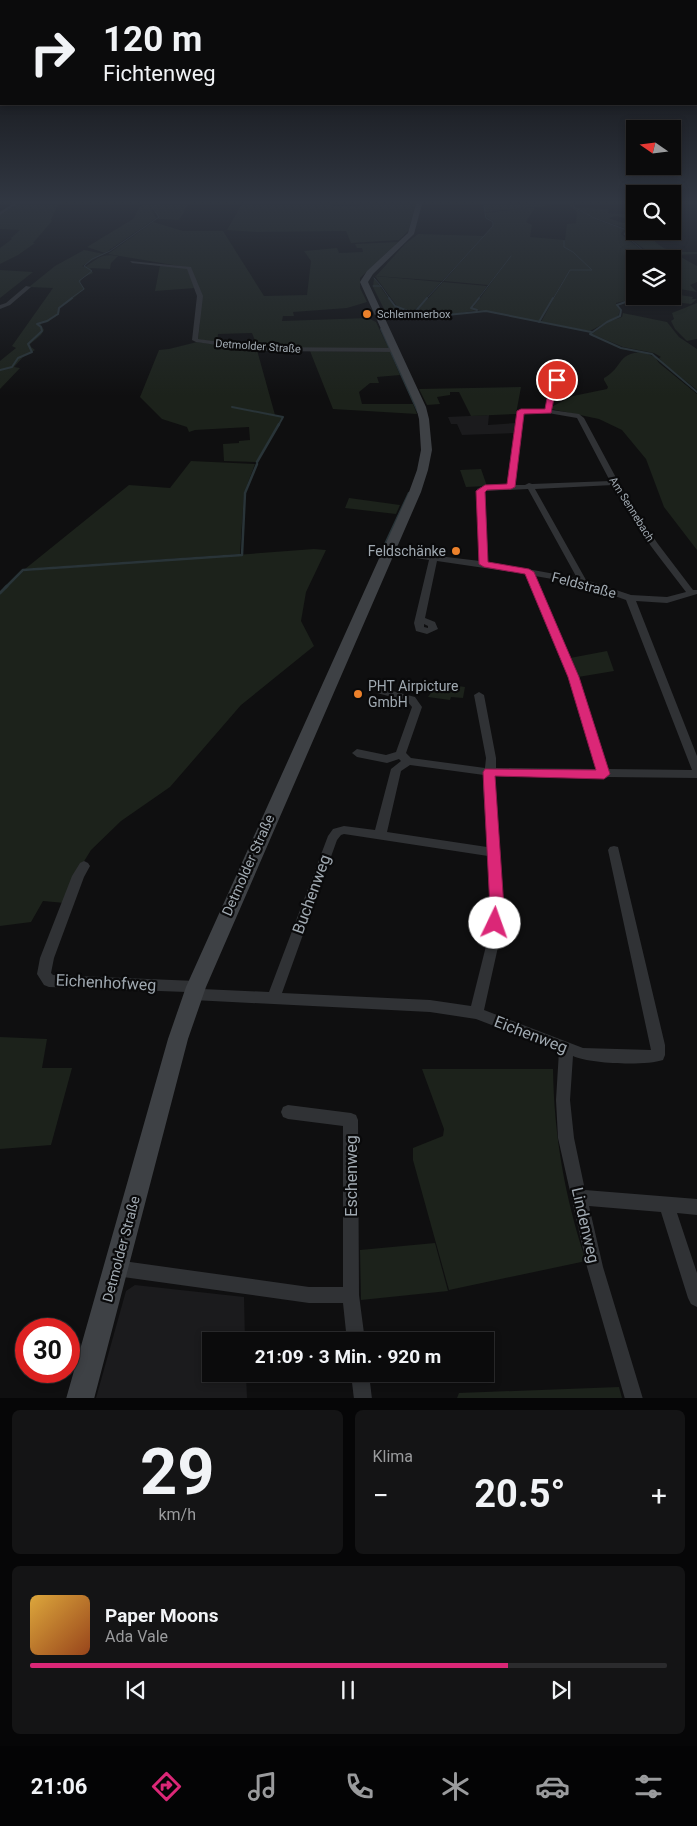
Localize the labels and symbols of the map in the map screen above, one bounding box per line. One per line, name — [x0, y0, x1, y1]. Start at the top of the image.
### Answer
north arrow — [626, 120, 681, 175]
marker: Schlemmerbox — [361, 308, 373, 320]
place label: Schlemmerbox — [377, 308, 451, 321]
street label: Detmolder Straße — [215, 337, 301, 356]
pin — [536, 359, 578, 401]
street label: Am Sennebach — [606, 474, 657, 544]
place label: Feldschänke — [368, 543, 446, 559]
marker: Feldschänke — [450, 545, 462, 557]
street label: Feldstraße — [550, 569, 618, 601]
place label: PHT Airpicture GmbH — [368, 678, 458, 710]
marker: PHT Airpicture GmbH — [352, 688, 364, 700]
street label: Detmolder Straße — [218, 812, 278, 918]
street label: Buchenweg — [288, 852, 335, 936]
position arrow — [468, 896, 520, 948]
street label: Eichenhofweg — [55, 970, 157, 995]
street label: Eichenweg — [491, 1012, 570, 1057]
street label: Eschenweg — [342, 1135, 361, 1217]
street label: Lindenweg — [568, 1185, 603, 1265]
street label: Detmolder Straße — [99, 1194, 143, 1304]
speed limit sign: 30 — [15, 1318, 80, 1383]

